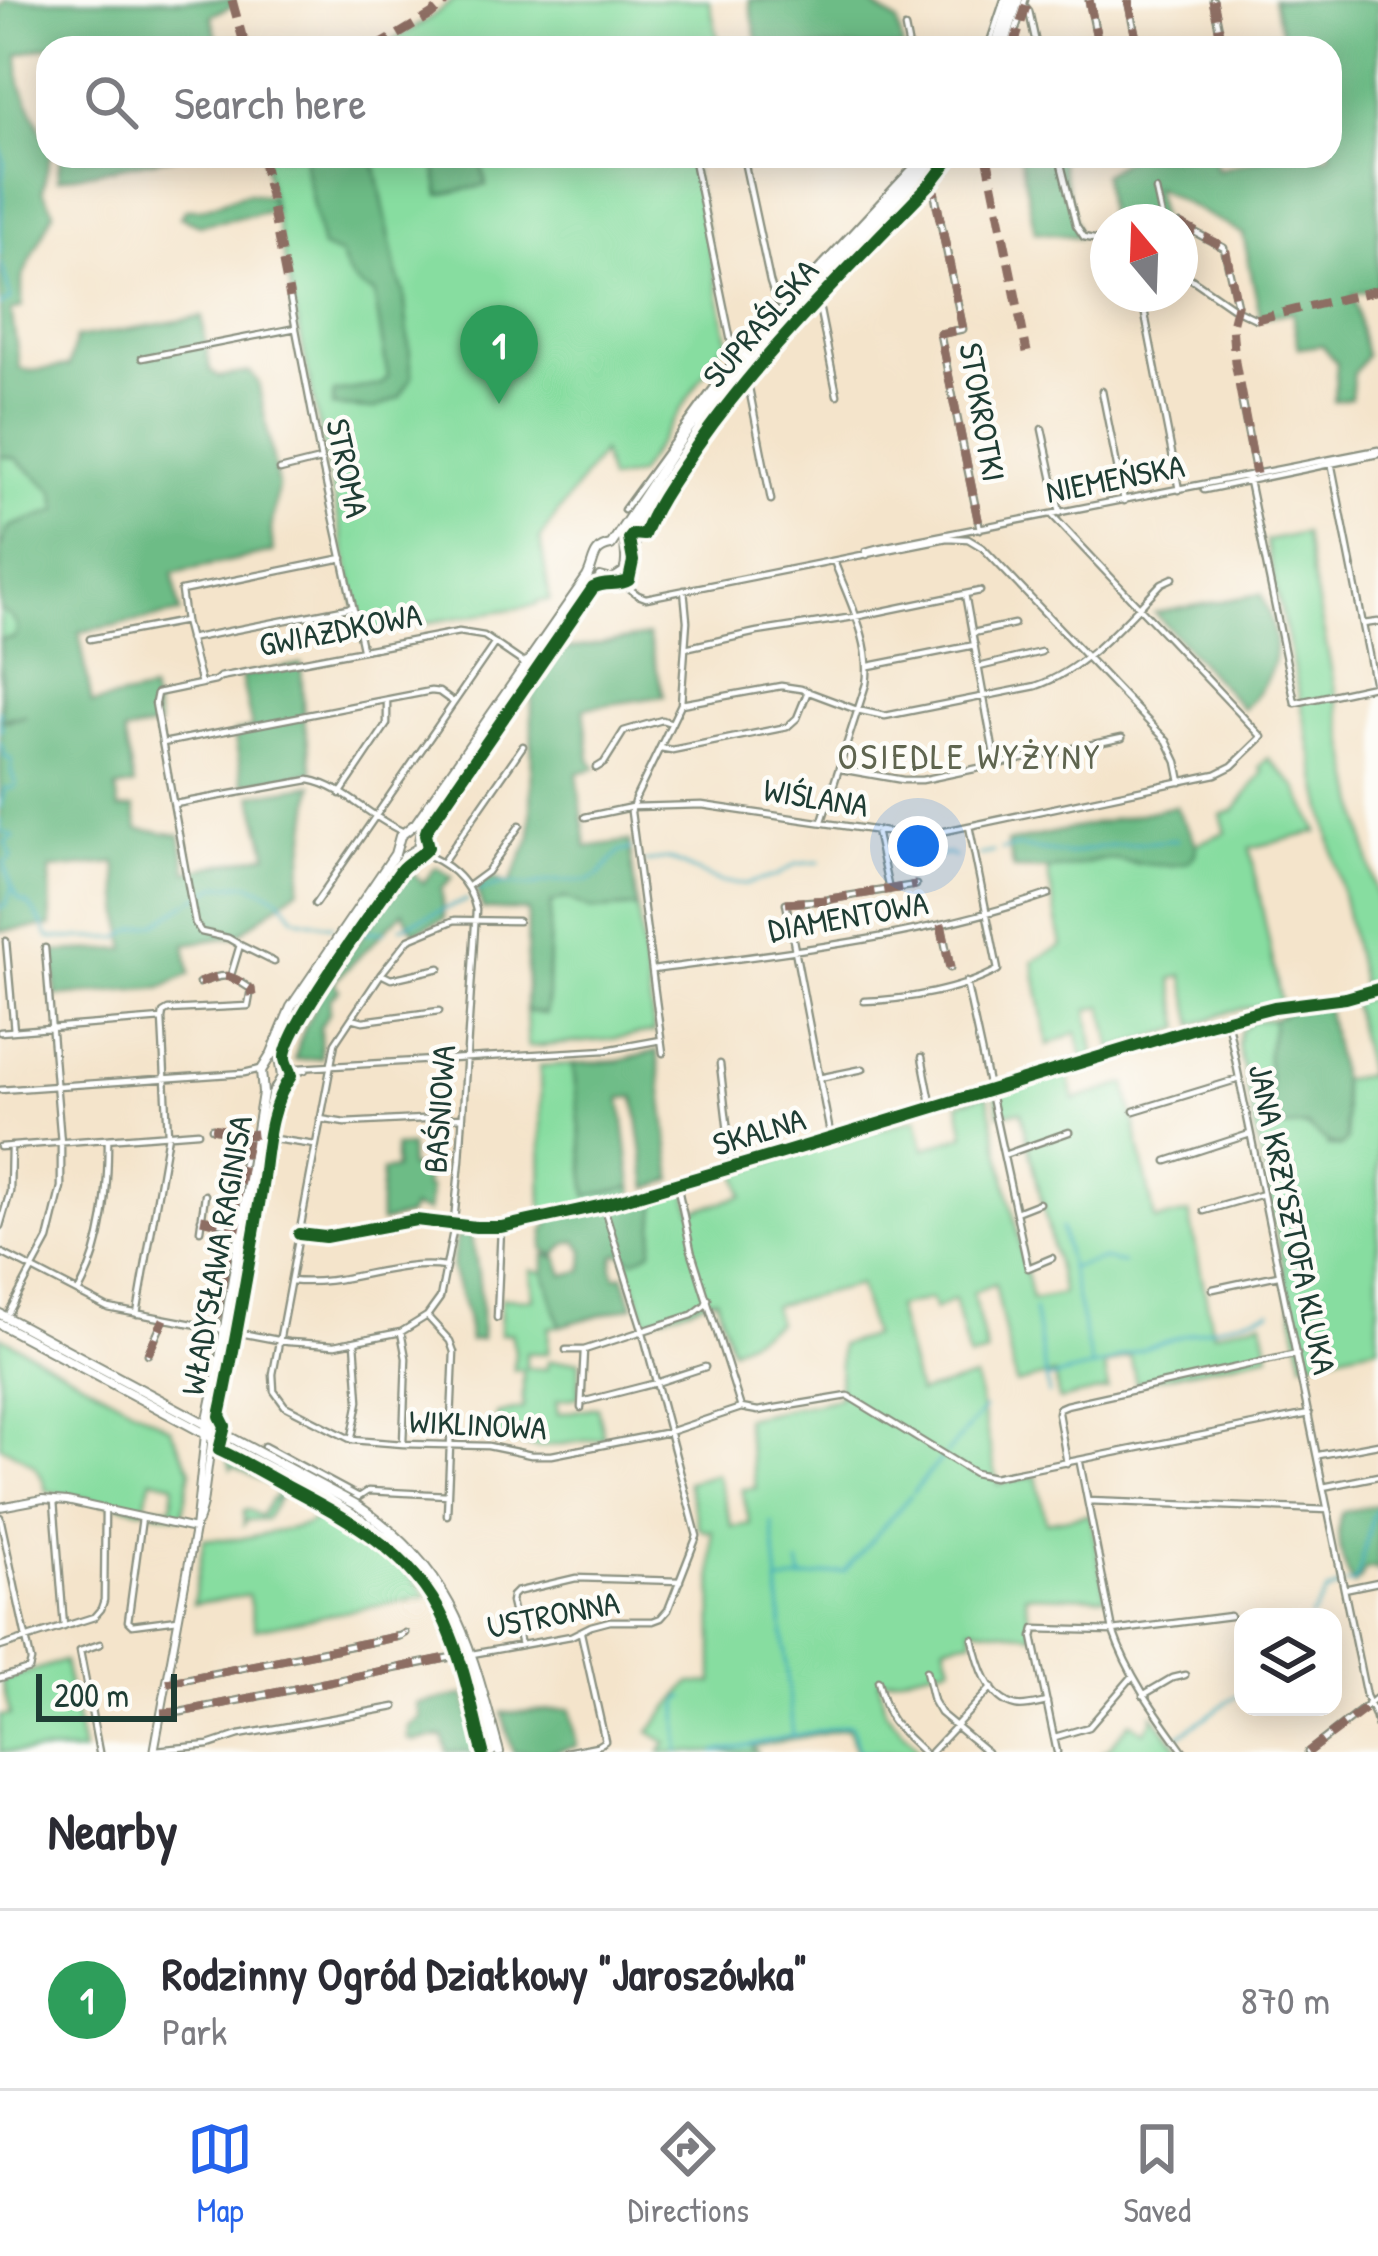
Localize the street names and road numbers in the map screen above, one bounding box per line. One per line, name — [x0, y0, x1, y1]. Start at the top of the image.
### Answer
street label: SUPRAŚLSKA — [692, 250, 828, 396]
street label: STOKROTKI — [949, 339, 1017, 485]
street label: STROMA — [316, 415, 380, 521]
street label: NIEMEŃSKA — [1042, 443, 1188, 513]
street label: GWIAZDKOWA — [255, 592, 425, 666]
street label: WIŚLANA — [761, 767, 871, 827]
street label: DIAMENTOWA — [765, 880, 931, 952]
street label: BAŚNIOWA — [413, 1044, 465, 1174]
street label: JANA KRZYSZTOFA KLUKA — [1239, 1060, 1347, 1378]
street label: SKALNA — [707, 1096, 811, 1166]
street label: WŁADYSŁAWA RAGINISA — [170, 1112, 262, 1398]
street label: WIKLINOWA — [408, 1398, 548, 1450]
street label: USTRONNA — [483, 1580, 623, 1648]

